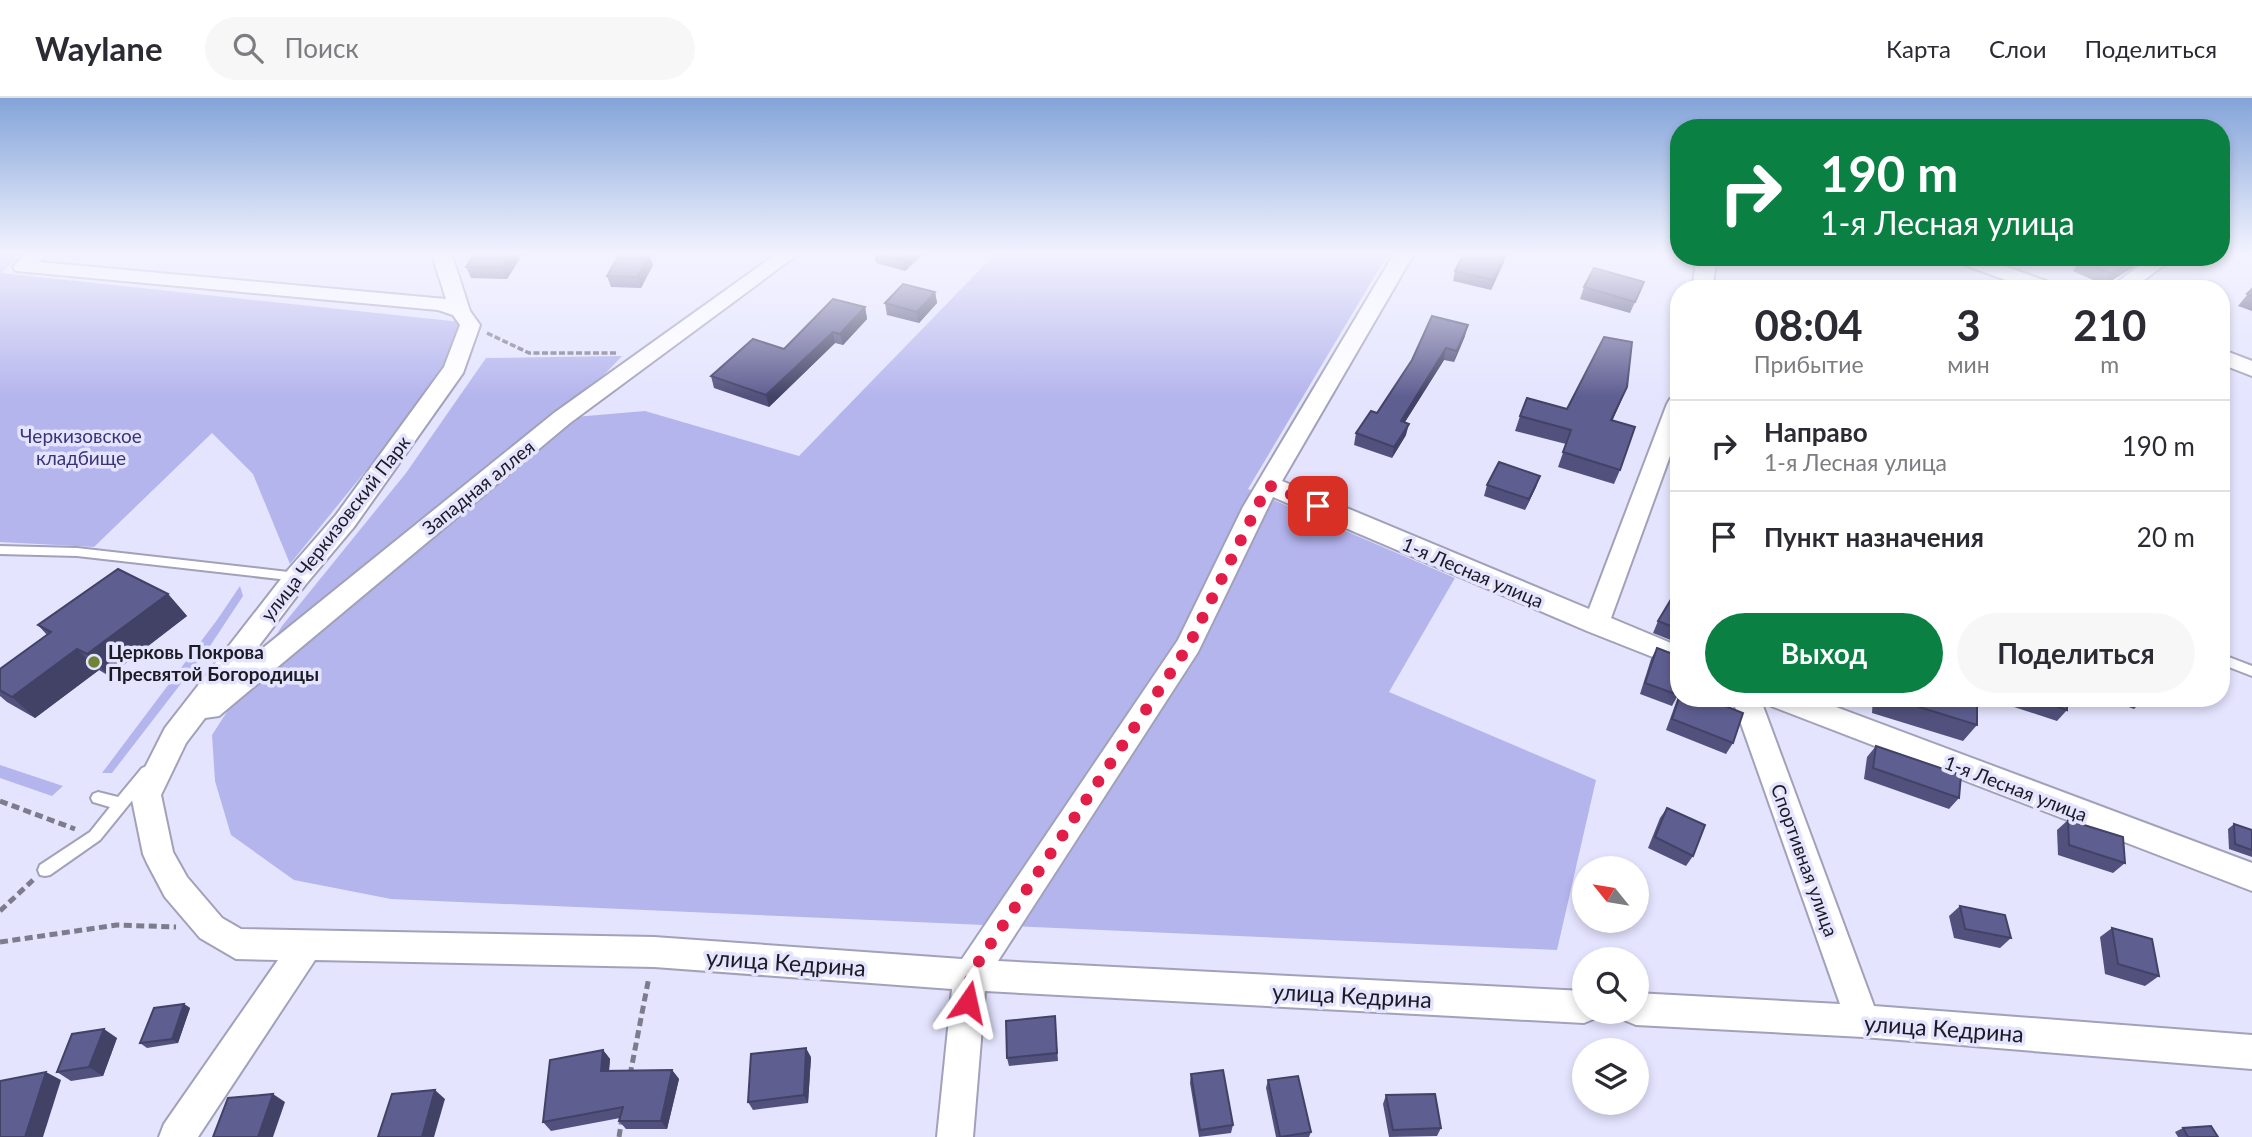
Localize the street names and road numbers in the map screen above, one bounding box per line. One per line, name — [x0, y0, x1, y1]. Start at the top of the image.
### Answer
street label: улица Черкизовский Парк — [256, 431, 414, 625]
street label: Западная аллея — [417, 435, 539, 539]
street label: 1-я Лесная улица — [1399, 532, 1547, 612]
street label: 1-я Лесная улица — [1941, 750, 2091, 826]
street label: Спортивная улица — [1767, 781, 1843, 939]
street label: улица Кедрина — [705, 942, 867, 982]
street label: улица Кедрина — [1271, 977, 1433, 1013]
street label: улица Кедрина — [1863, 1008, 2025, 1048]

